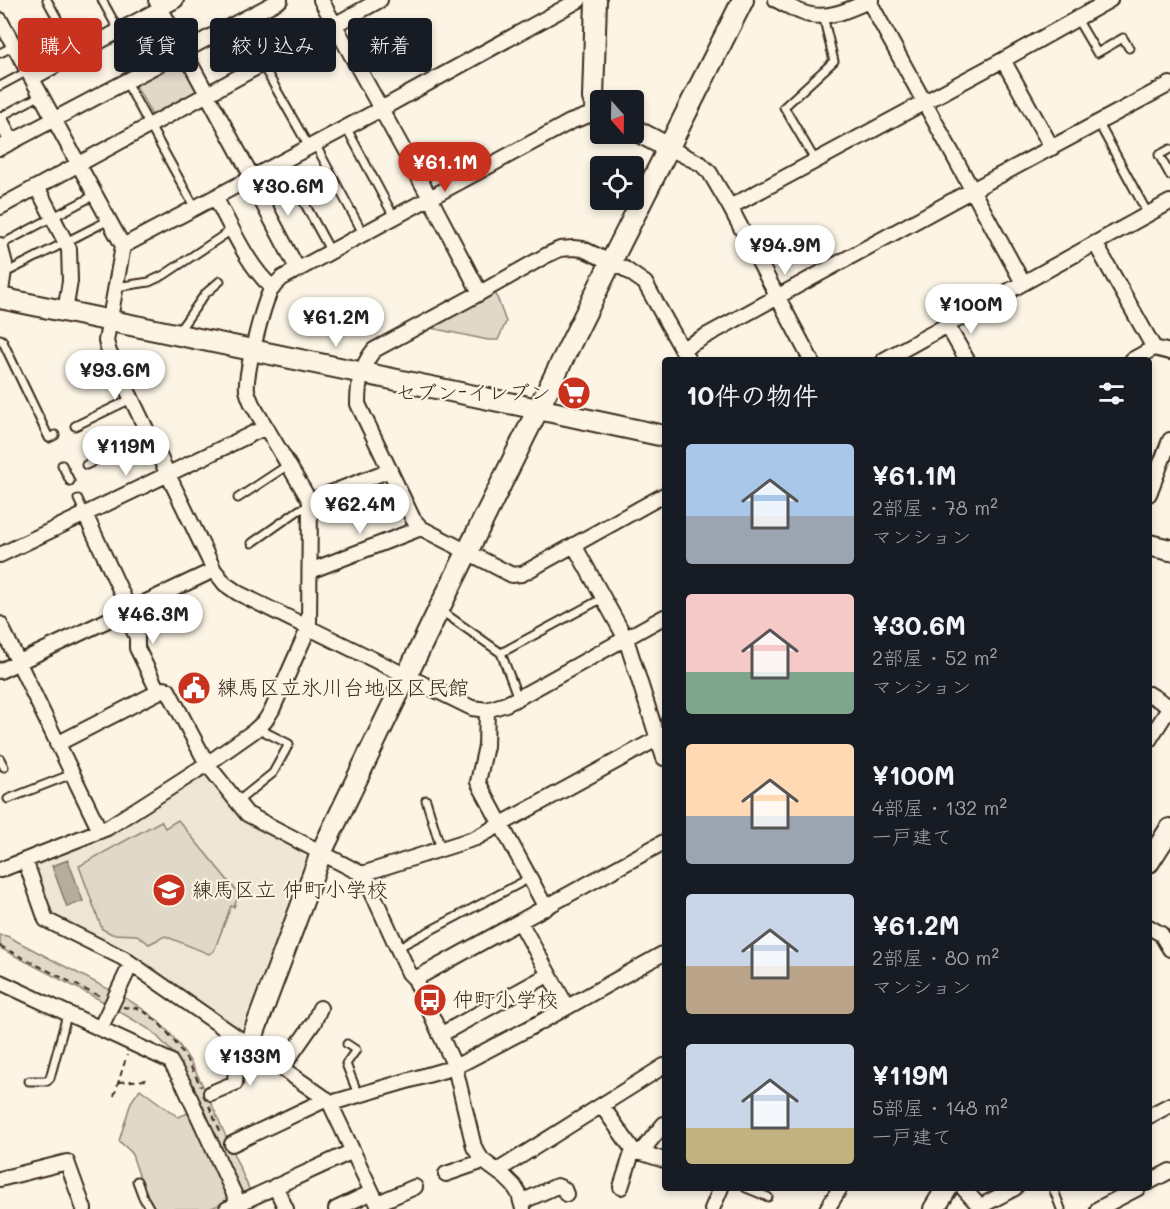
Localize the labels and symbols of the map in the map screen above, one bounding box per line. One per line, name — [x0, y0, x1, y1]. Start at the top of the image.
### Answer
north arrow — [590, 90, 644, 144]
pin: ¥61.1M — [396, 142, 494, 193]
pin: ¥30.6M — [239, 166, 337, 217]
pin: ¥94.9M — [736, 225, 834, 276]
pin: ¥100M — [929, 284, 1013, 335]
pin: ¥61.2M — [287, 297, 385, 348]
pin: ¥93.6M — [66, 350, 164, 401]
supermarket icon: セブン-イレブン — [556, 375, 592, 411]
place label: セブン-イレブン — [395, 378, 551, 405]
pin: ¥119M — [84, 426, 168, 477]
pin: ¥62.4M — [311, 484, 409, 535]
pin: ¥46.3M — [104, 594, 202, 645]
public building icon: 練馬区立氷川台地区区民館 — [176, 670, 212, 706]
place label: 練馬区立氷川台地区区民館 — [217, 673, 469, 700]
school or university icon: 練馬区立 仲町小学校 — [151, 872, 187, 908]
place label: 練馬区立 仲町小学校 — [192, 875, 388, 902]
bus stop icon: 仲町小学校 — [412, 982, 448, 1018]
place label: 仲町小学校 — [453, 985, 558, 1012]
pin: ¥133M — [208, 1036, 292, 1087]

